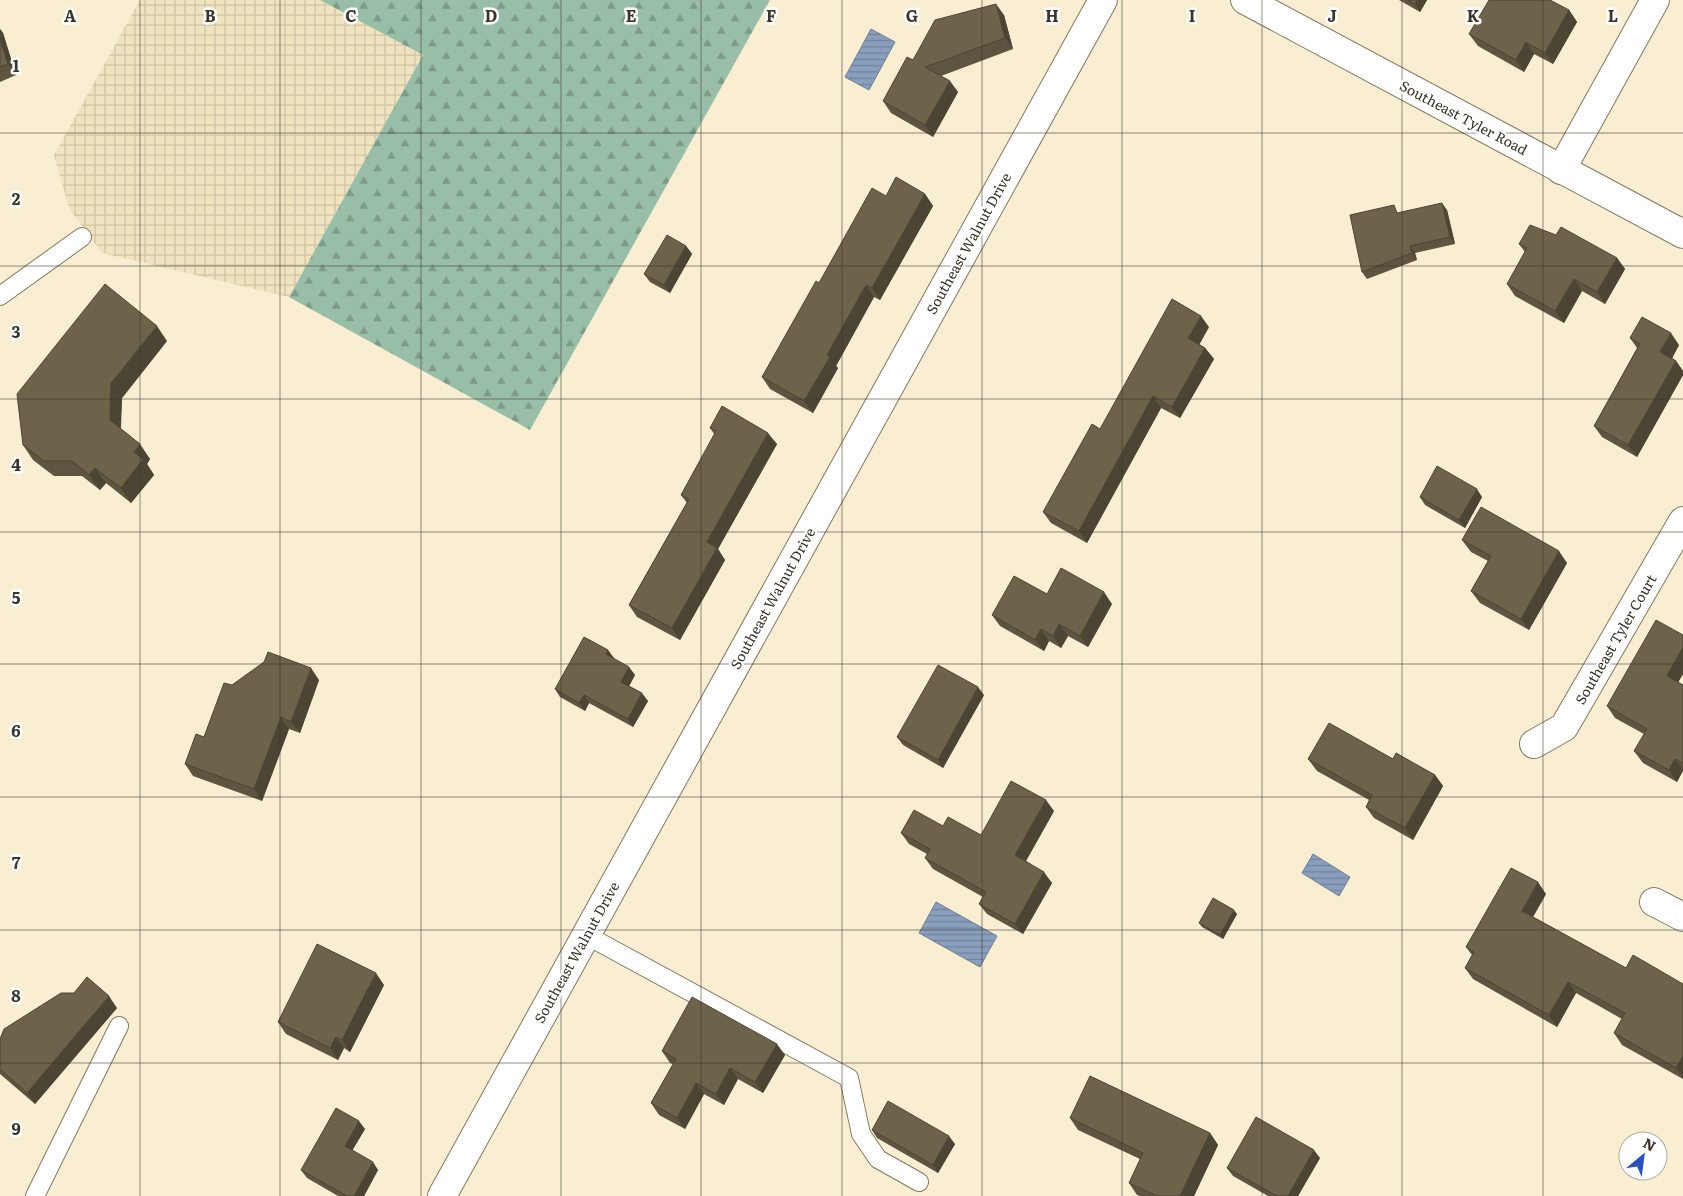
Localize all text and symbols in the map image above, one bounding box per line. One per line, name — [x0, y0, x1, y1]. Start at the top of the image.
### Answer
text: A — [64, 3, 76, 27]
text: B — [204, 3, 216, 27]
text: C — [345, 3, 357, 27]
text: D — [485, 3, 497, 27]
text: E — [626, 3, 637, 27]
text: F — [766, 3, 776, 27]
text: G — [906, 3, 918, 27]
text: H — [1045, 3, 1059, 27]
text: I — [1189, 3, 1195, 27]
text: J — [1327, 3, 1337, 27]
text: K — [1467, 3, 1480, 27]
text: L — [1608, 3, 1618, 27]
text: 1 — [13, 53, 20, 77]
street label: Southeast Tyler Road — [1397, 75, 1532, 159]
street label: Southeast Walnut Drive — [921, 169, 1015, 317]
text: 2 — [12, 186, 21, 210]
text: 3 — [12, 319, 21, 343]
text: 4 — [11, 452, 21, 476]
street label: Southeast Walnut Drive — [725, 524, 819, 672]
street label: Southeast Tyler Court — [1570, 570, 1661, 708]
text: 5 — [12, 585, 21, 609]
text: 6 — [11, 718, 21, 742]
text: 7 — [12, 850, 21, 874]
street label: Southeast Walnut Drive — [529, 878, 623, 1026]
text: 8 — [11, 983, 21, 1007]
text: 9 — [11, 1116, 21, 1140]
north arrow — [1618, 1131, 1668, 1181]
text: N — [1640, 1132, 1660, 1155]

